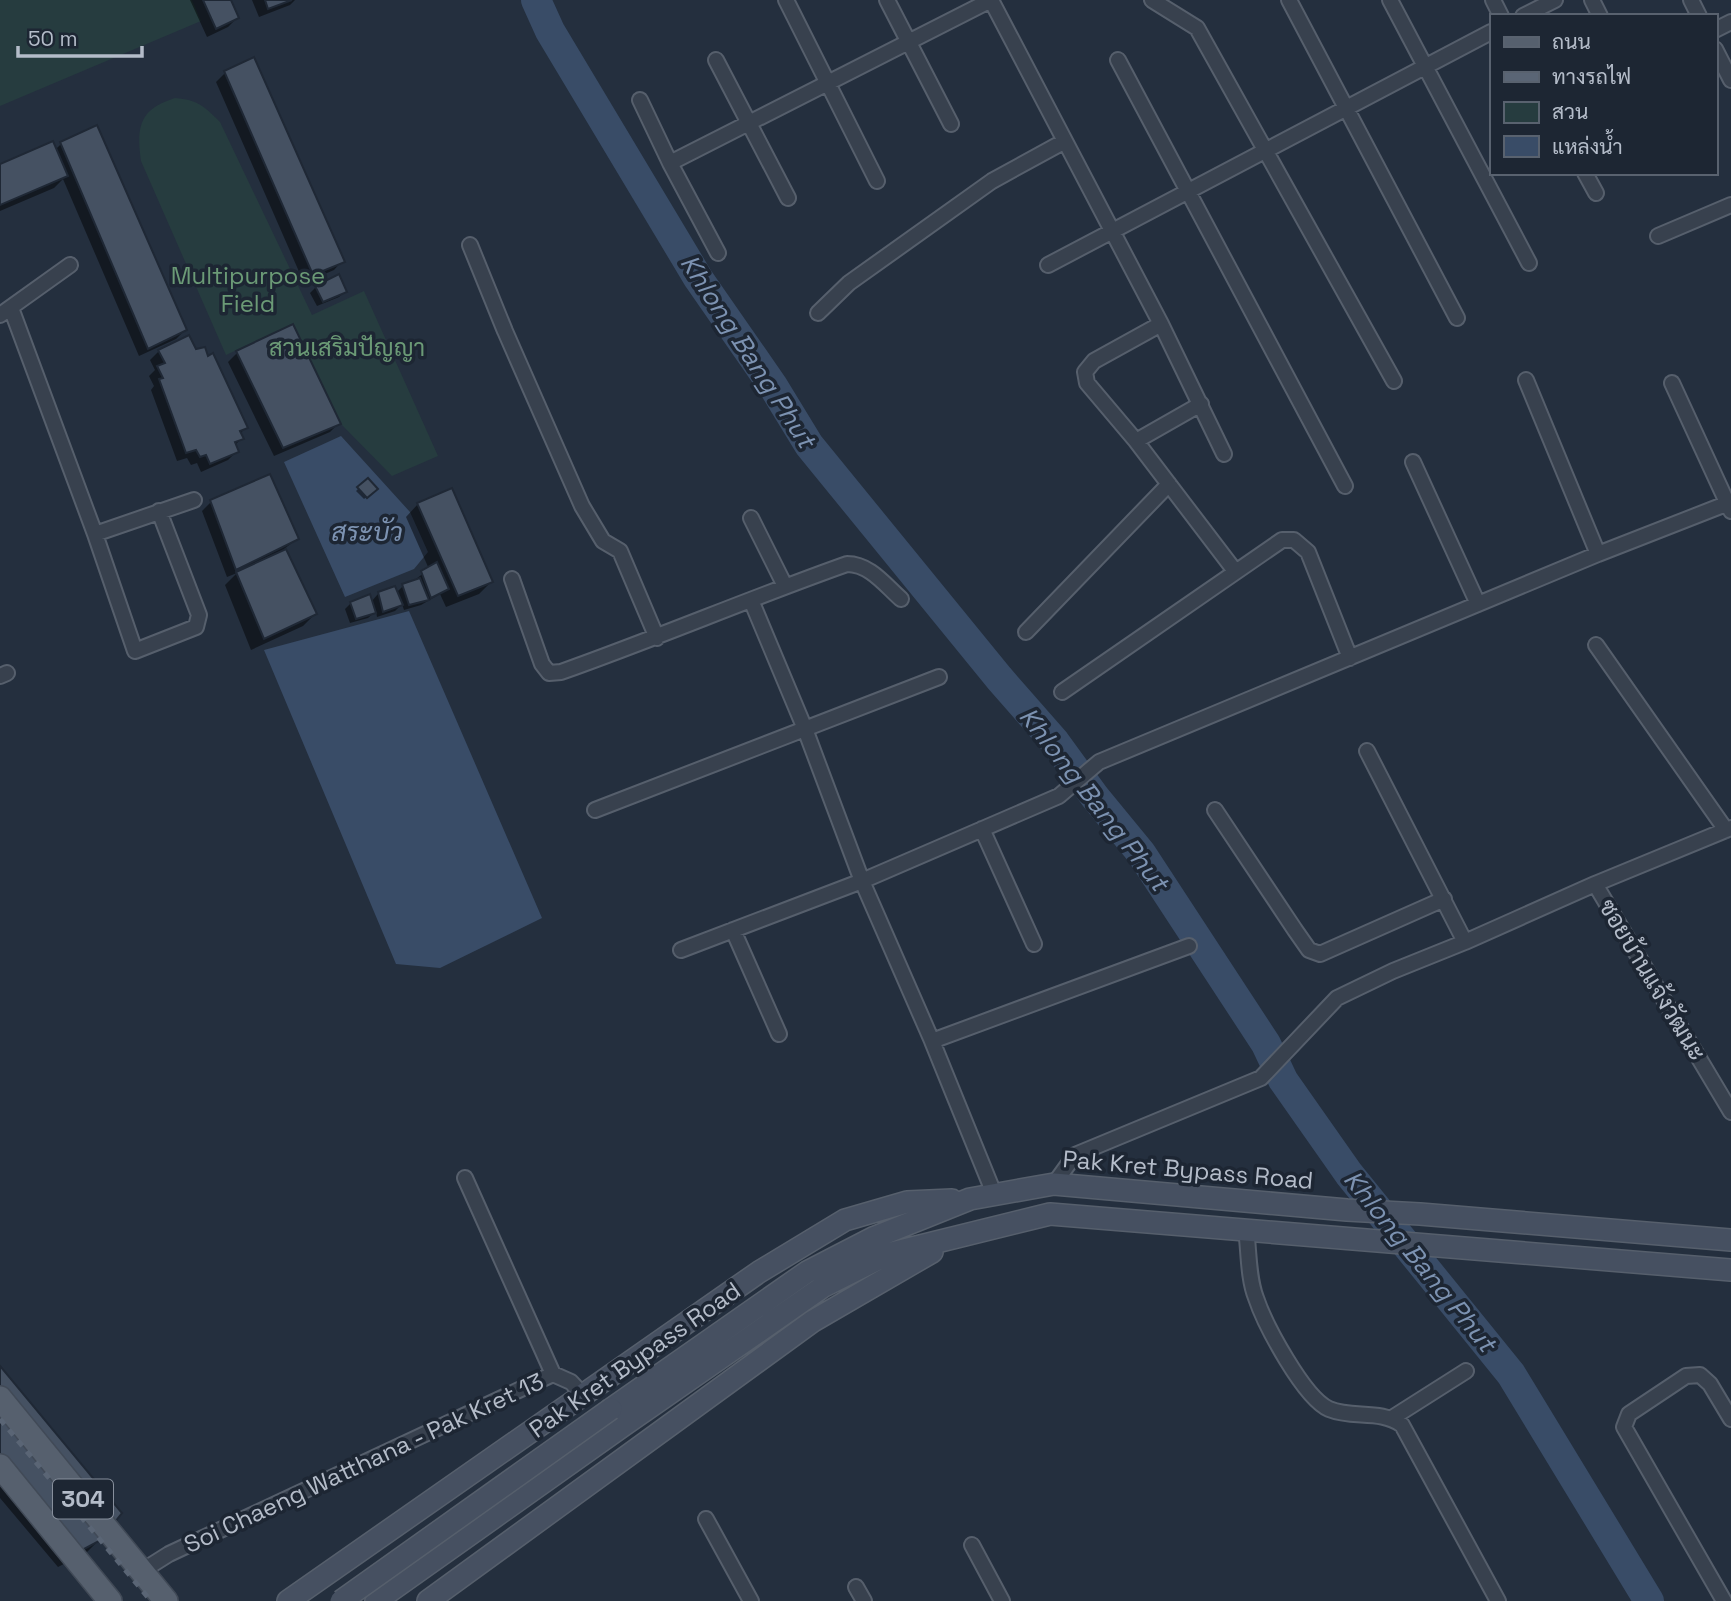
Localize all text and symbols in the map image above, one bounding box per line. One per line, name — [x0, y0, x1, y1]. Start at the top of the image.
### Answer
scale bar — [18, 14, 142, 58]
legend — [1490, 14, 1717, 175]
text: 50 m — [28, 25, 78, 52]
text: ถนน — [1552, 28, 1591, 55]
text: ทางรถไฟ — [1552, 63, 1631, 90]
text: สวน — [1552, 98, 1588, 125]
text: แหล่งน้ำ — [1552, 129, 1623, 160]
water label: Khlong Bang Phut — [673, 248, 824, 456]
park label: Multipurpose Field — [171, 260, 325, 319]
park label: สวนเสริมปัญญา — [269, 332, 425, 363]
water label: สระบัว — [331, 515, 403, 549]
water label: Khlong Bang Phut — [1012, 700, 1178, 899]
street label: ซอยบ้านแจ้งวัฒนะ — [1592, 893, 1713, 1066]
street label: Pak Kret Bypass Road — [1062, 1143, 1315, 1196]
water label: Khlong Bang Phut — [1336, 1163, 1505, 1360]
street label: Pak Kret Bypass Road — [523, 1275, 747, 1444]
street label: Soi Chaeng Watthana - Pak Kret 13 — [179, 1365, 549, 1560]
road number: 304 — [53, 1480, 113, 1518]

